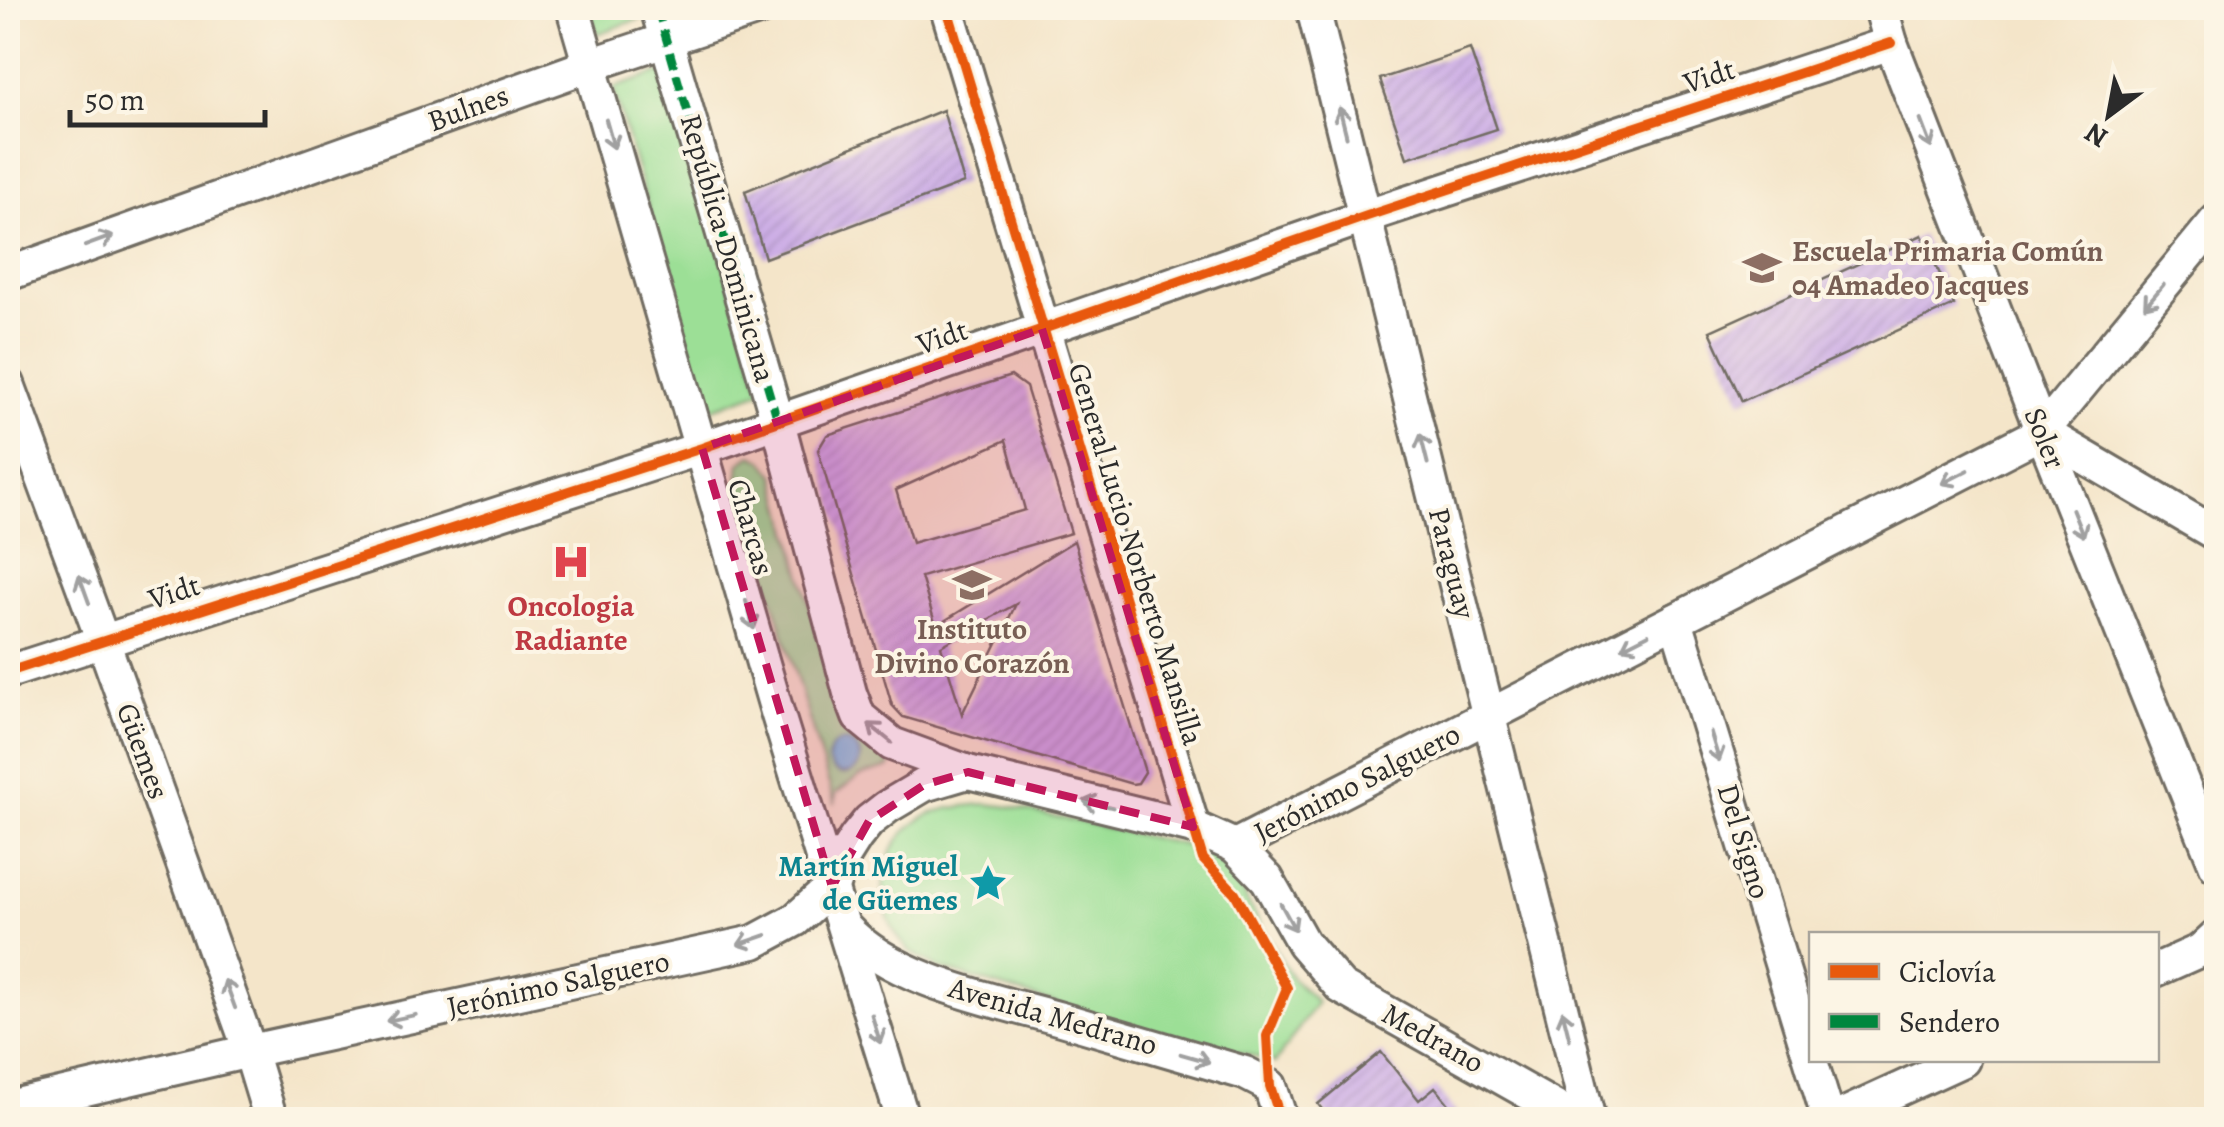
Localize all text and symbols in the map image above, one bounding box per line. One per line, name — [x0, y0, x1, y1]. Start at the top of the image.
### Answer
street label: Vidt — [1677, 49, 1740, 103]
scale bar — [70, 65, 265, 127]
north arrow — [2059, 65, 2159, 165]
street label: Bulnes — [422, 75, 514, 141]
text: 50 m — [85, 80, 145, 120]
one-way arrow — [1332, 107, 1351, 138]
street label: República Dominicana — [671, 109, 785, 387]
text: N — [2078, 114, 2115, 157]
one-way arrow — [602, 118, 620, 150]
one-way arrow — [1919, 118, 1937, 148]
one-way arrow — [83, 231, 114, 249]
place label: Escuela Primaria Común 04 Amadeo Jacques — [1792, 231, 2104, 305]
school or university icon: Escuela Primaria Común 04 Amadeo Jacques — [1741, 247, 1783, 289]
one-way arrow — [2144, 282, 2166, 308]
street label: Vidt — [910, 310, 973, 365]
street label: General Lucio Norberto Mansilla — [1059, 358, 1213, 750]
street label: Soler — [2015, 402, 2075, 474]
one-way arrow — [1414, 434, 1432, 466]
one-way arrow — [1941, 468, 1971, 487]
street label: Charcas — [718, 474, 784, 580]
street label: Paraguay — [1419, 503, 1485, 623]
one-way arrow — [2071, 507, 2089, 538]
hospital icon: Oncologia Radiante — [550, 541, 592, 583]
school or university icon: Instituto Divino Corazón — [951, 564, 993, 606]
street label: Vidt — [142, 565, 205, 619]
one-way arrow — [74, 574, 92, 605]
place label: Oncologia Radiante — [508, 586, 635, 660]
one-way arrow — [741, 599, 760, 630]
place label: Instituto Divino Corazón — [874, 609, 1070, 683]
one-way arrow — [1620, 632, 1650, 651]
street label: Güemes — [107, 697, 179, 805]
street label: Jerónimo Salguero — [1247, 714, 1467, 852]
one-way arrow — [867, 723, 893, 745]
one-way arrow — [1707, 731, 1725, 762]
street label: Del Signo — [1708, 779, 1780, 903]
one-way arrow — [1083, 794, 1115, 812]
place label: Martín Miguel de Güemes — [778, 846, 958, 920]
place icon: Martín Miguel de Güemes — [967, 862, 1009, 904]
one-way arrow — [1278, 902, 1298, 930]
one-way arrow — [737, 932, 768, 950]
legend — [1809, 932, 2159, 1062]
street label: Jerónimo Salguero — [443, 941, 673, 1027]
text: Ciclovía — [1899, 952, 1996, 992]
street label: Avenida Medrano — [943, 967, 1162, 1065]
one-way arrow — [220, 979, 238, 1010]
street label: Medrano — [1375, 994, 1491, 1082]
text: Sendero — [1899, 1002, 2000, 1042]
one-way arrow — [385, 1010, 417, 1029]
one-way arrow — [1556, 1010, 1574, 1042]
one-way arrow — [868, 1012, 886, 1044]
one-way arrow — [1179, 1050, 1211, 1068]

